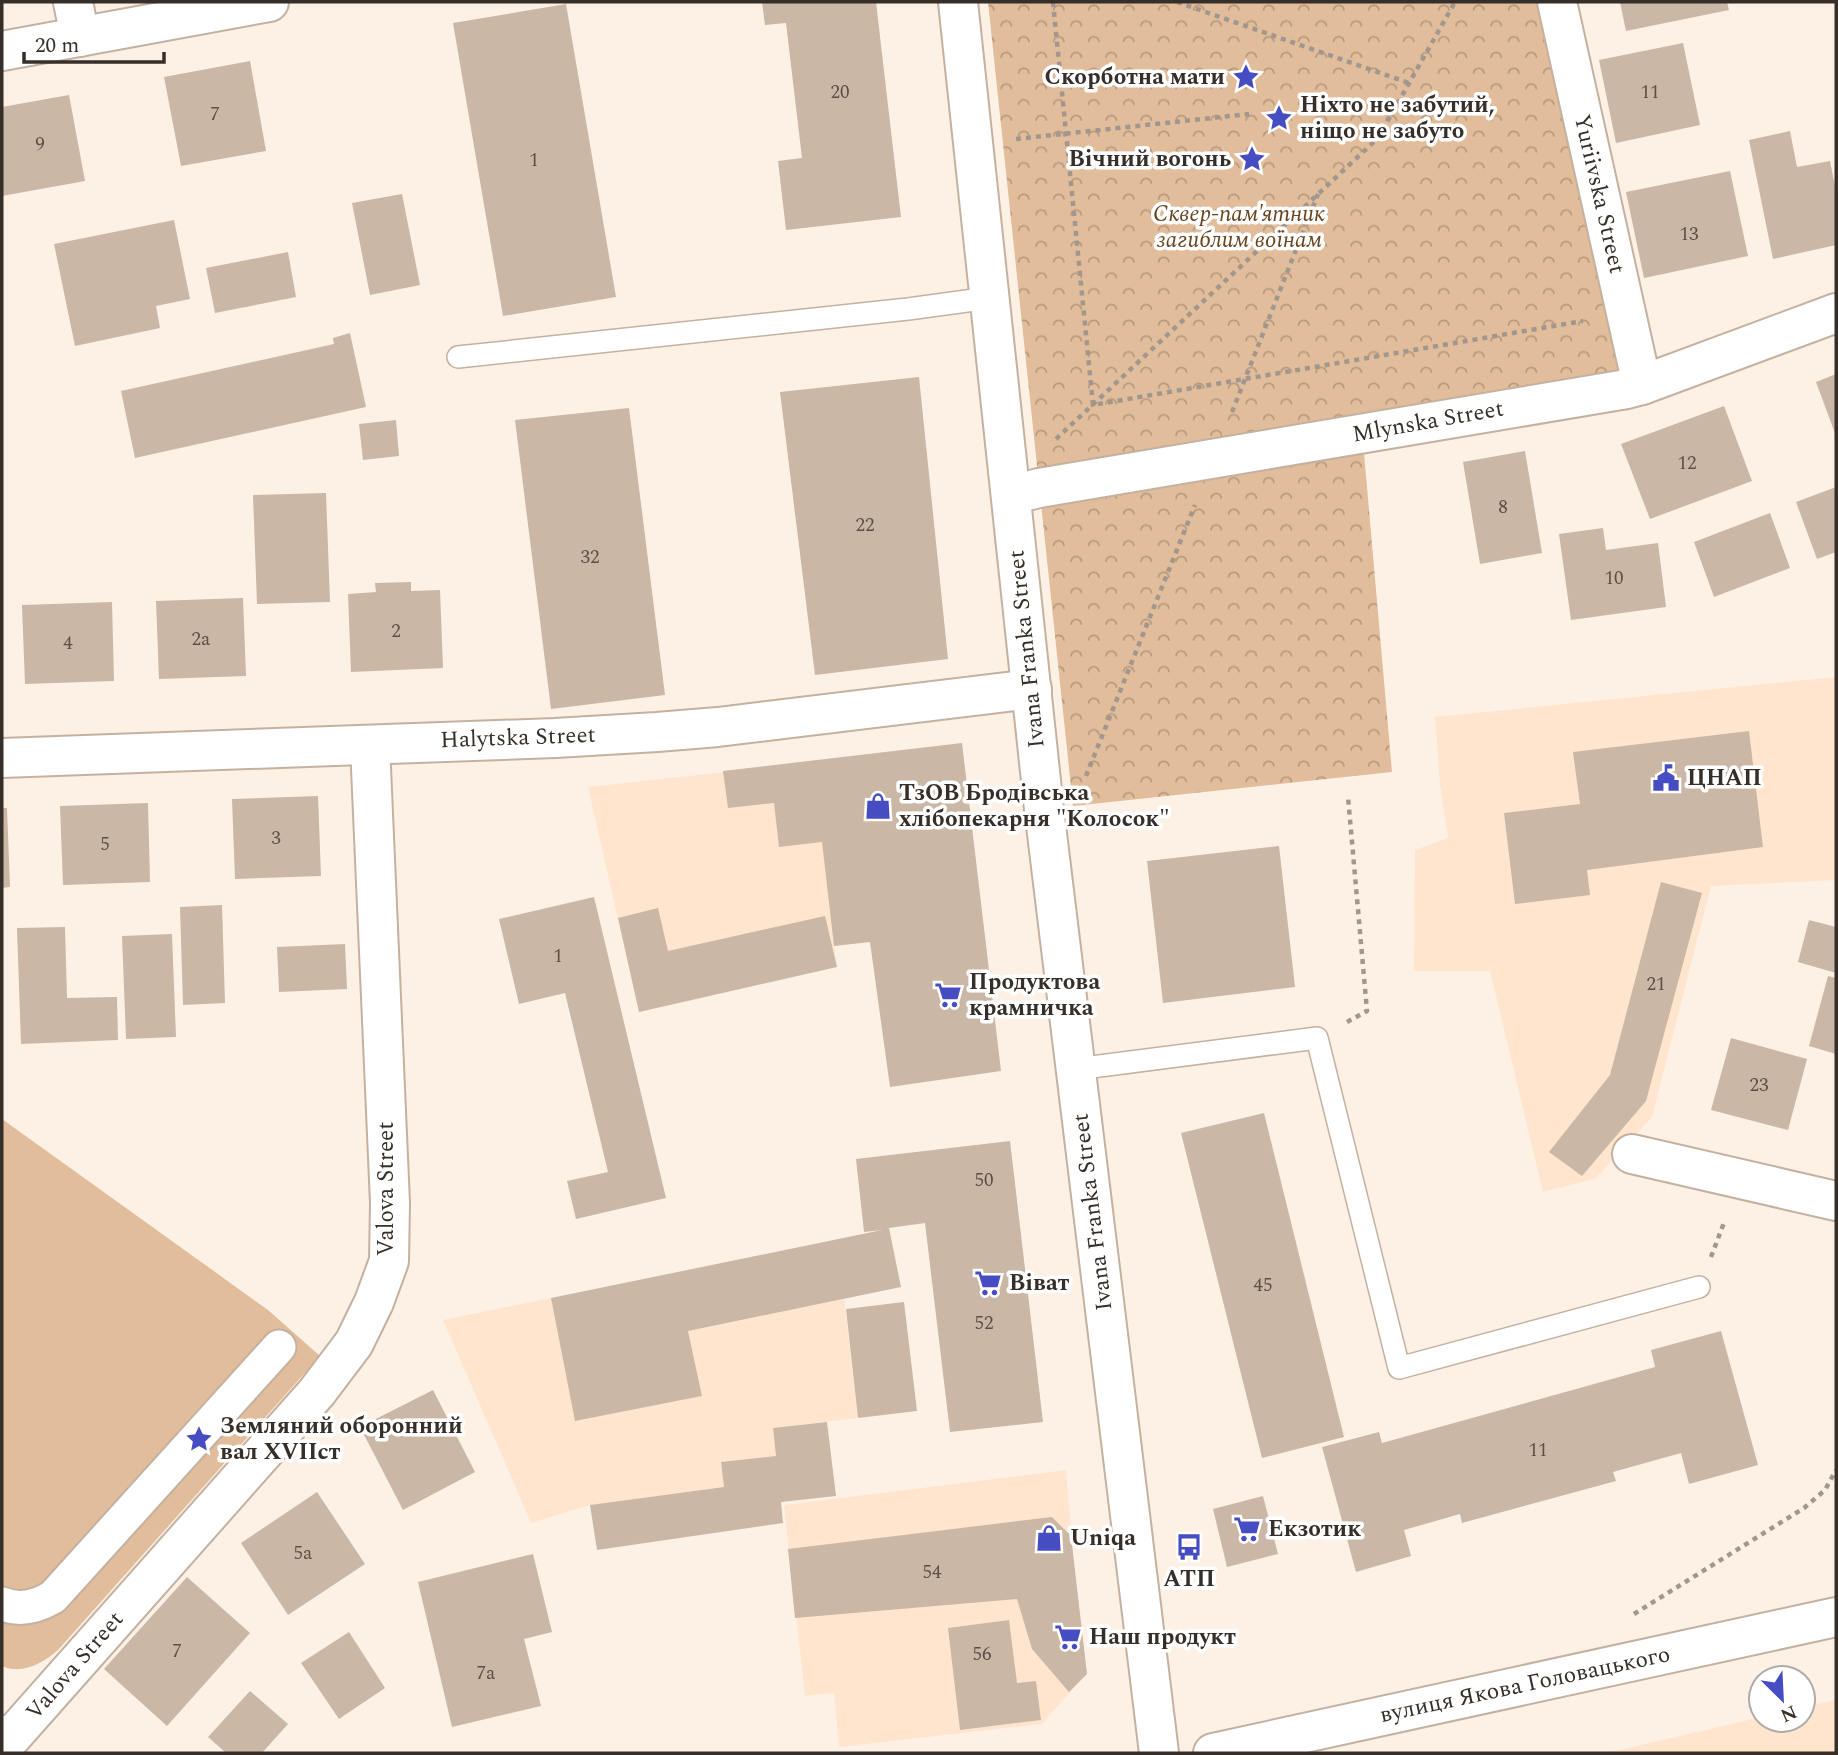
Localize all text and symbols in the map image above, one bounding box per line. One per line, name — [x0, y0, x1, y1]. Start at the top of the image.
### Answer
scale bar — [24, 21, 164, 65]
text: 20 m — [35, 30, 79, 62]
place label: Cкорботна мати — [1045, 60, 1225, 95]
place icon: Cкорботна мати — [1231, 62, 1261, 92]
house number: 20 — [830, 78, 850, 107]
house number: 11 — [1640, 78, 1660, 107]
place label: Ніхто не забутий, ніщо не забуто — [1300, 88, 1495, 149]
house number: 7 — [210, 100, 220, 129]
place icon: Ніхто не забутий, ніщо не забуто — [1264, 103, 1294, 133]
street label: Yuriivska Street — [1564, 111, 1634, 277]
house number: 9 — [35, 130, 45, 159]
place label: Вічний вогонь — [1069, 142, 1231, 177]
place icon: Вічний вогонь — [1237, 144, 1267, 174]
house number: 1 — [529, 146, 539, 175]
park label: Сквер-пам'ятник загиблим воїнам — [1153, 197, 1325, 258]
house number: 13 — [1679, 220, 1699, 249]
street label: Mlynska Street — [1350, 391, 1506, 453]
house number: 12 — [1677, 449, 1697, 478]
house number: 8 — [1498, 493, 1508, 522]
house number: 22 — [855, 511, 875, 540]
house number: 32 — [580, 543, 600, 572]
street label: Ivana Franka Street — [999, 548, 1055, 750]
house number: 10 — [1604, 564, 1624, 593]
house number: 2 — [391, 617, 401, 646]
house number: 2а — [192, 625, 211, 654]
house number: 4 — [63, 629, 73, 658]
street label: Halytska Street — [440, 718, 596, 758]
place label: ЦНАП — [1687, 761, 1762, 796]
public building icon: ЦНАП — [1651, 763, 1681, 793]
place label: ТзОВ Бродівська хлібопекарня "Колосок" — [899, 776, 1170, 837]
shop icon: ТзОВ Бродівська хлібопекарня "Колосок" — [863, 791, 893, 821]
house number: 3 — [271, 824, 281, 853]
house number: 5 — [100, 830, 110, 859]
house number: 1 — [553, 942, 563, 971]
place label: Продуктова крамничка — [969, 965, 1101, 1026]
house number: 21 — [1646, 970, 1666, 999]
supermarket icon: Продуктова крамничка — [933, 980, 963, 1010]
house number: 23 — [1749, 1071, 1769, 1100]
street label: Ivana Franka Street — [1064, 1111, 1122, 1313]
street label: Valova Street — [369, 1122, 404, 1256]
house number: 50 — [974, 1166, 994, 1195]
place label: Віват — [1009, 1266, 1070, 1301]
supermarket icon: Віват — [973, 1268, 1003, 1298]
house number: 45 — [1253, 1271, 1273, 1300]
house number: 52 — [974, 1309, 994, 1338]
place label: Земляний оборонний вал XVIIст — [220, 1409, 463, 1470]
place icon: Земляний оборонний вал XVIIст — [184, 1424, 214, 1454]
house number: 11 — [1528, 1436, 1548, 1465]
place label: Екзотик — [1268, 1512, 1361, 1547]
supermarket icon: Екзотик — [1232, 1514, 1262, 1544]
place label: Uniqa — [1070, 1521, 1136, 1556]
shop icon: Uniqa — [1034, 1523, 1064, 1553]
bus stop icon: АТП — [1174, 1532, 1204, 1562]
house number: 5а — [294, 1539, 313, 1568]
house number: 54 — [922, 1558, 942, 1587]
place label: АТП — [1163, 1562, 1215, 1597]
street label: Valova Street — [18, 1604, 132, 1728]
place label: Наш продукт — [1089, 1620, 1236, 1655]
supermarket icon: Наш продукт — [1053, 1622, 1083, 1652]
house number: 7 — [172, 1637, 182, 1666]
street label: вулиця Якова Головацького — [1377, 1637, 1673, 1733]
house number: 56 — [972, 1640, 992, 1669]
house number: 7а — [477, 1659, 496, 1688]
north arrow — [1747, 1664, 1817, 1734]
text: N — [1775, 1697, 1801, 1730]

